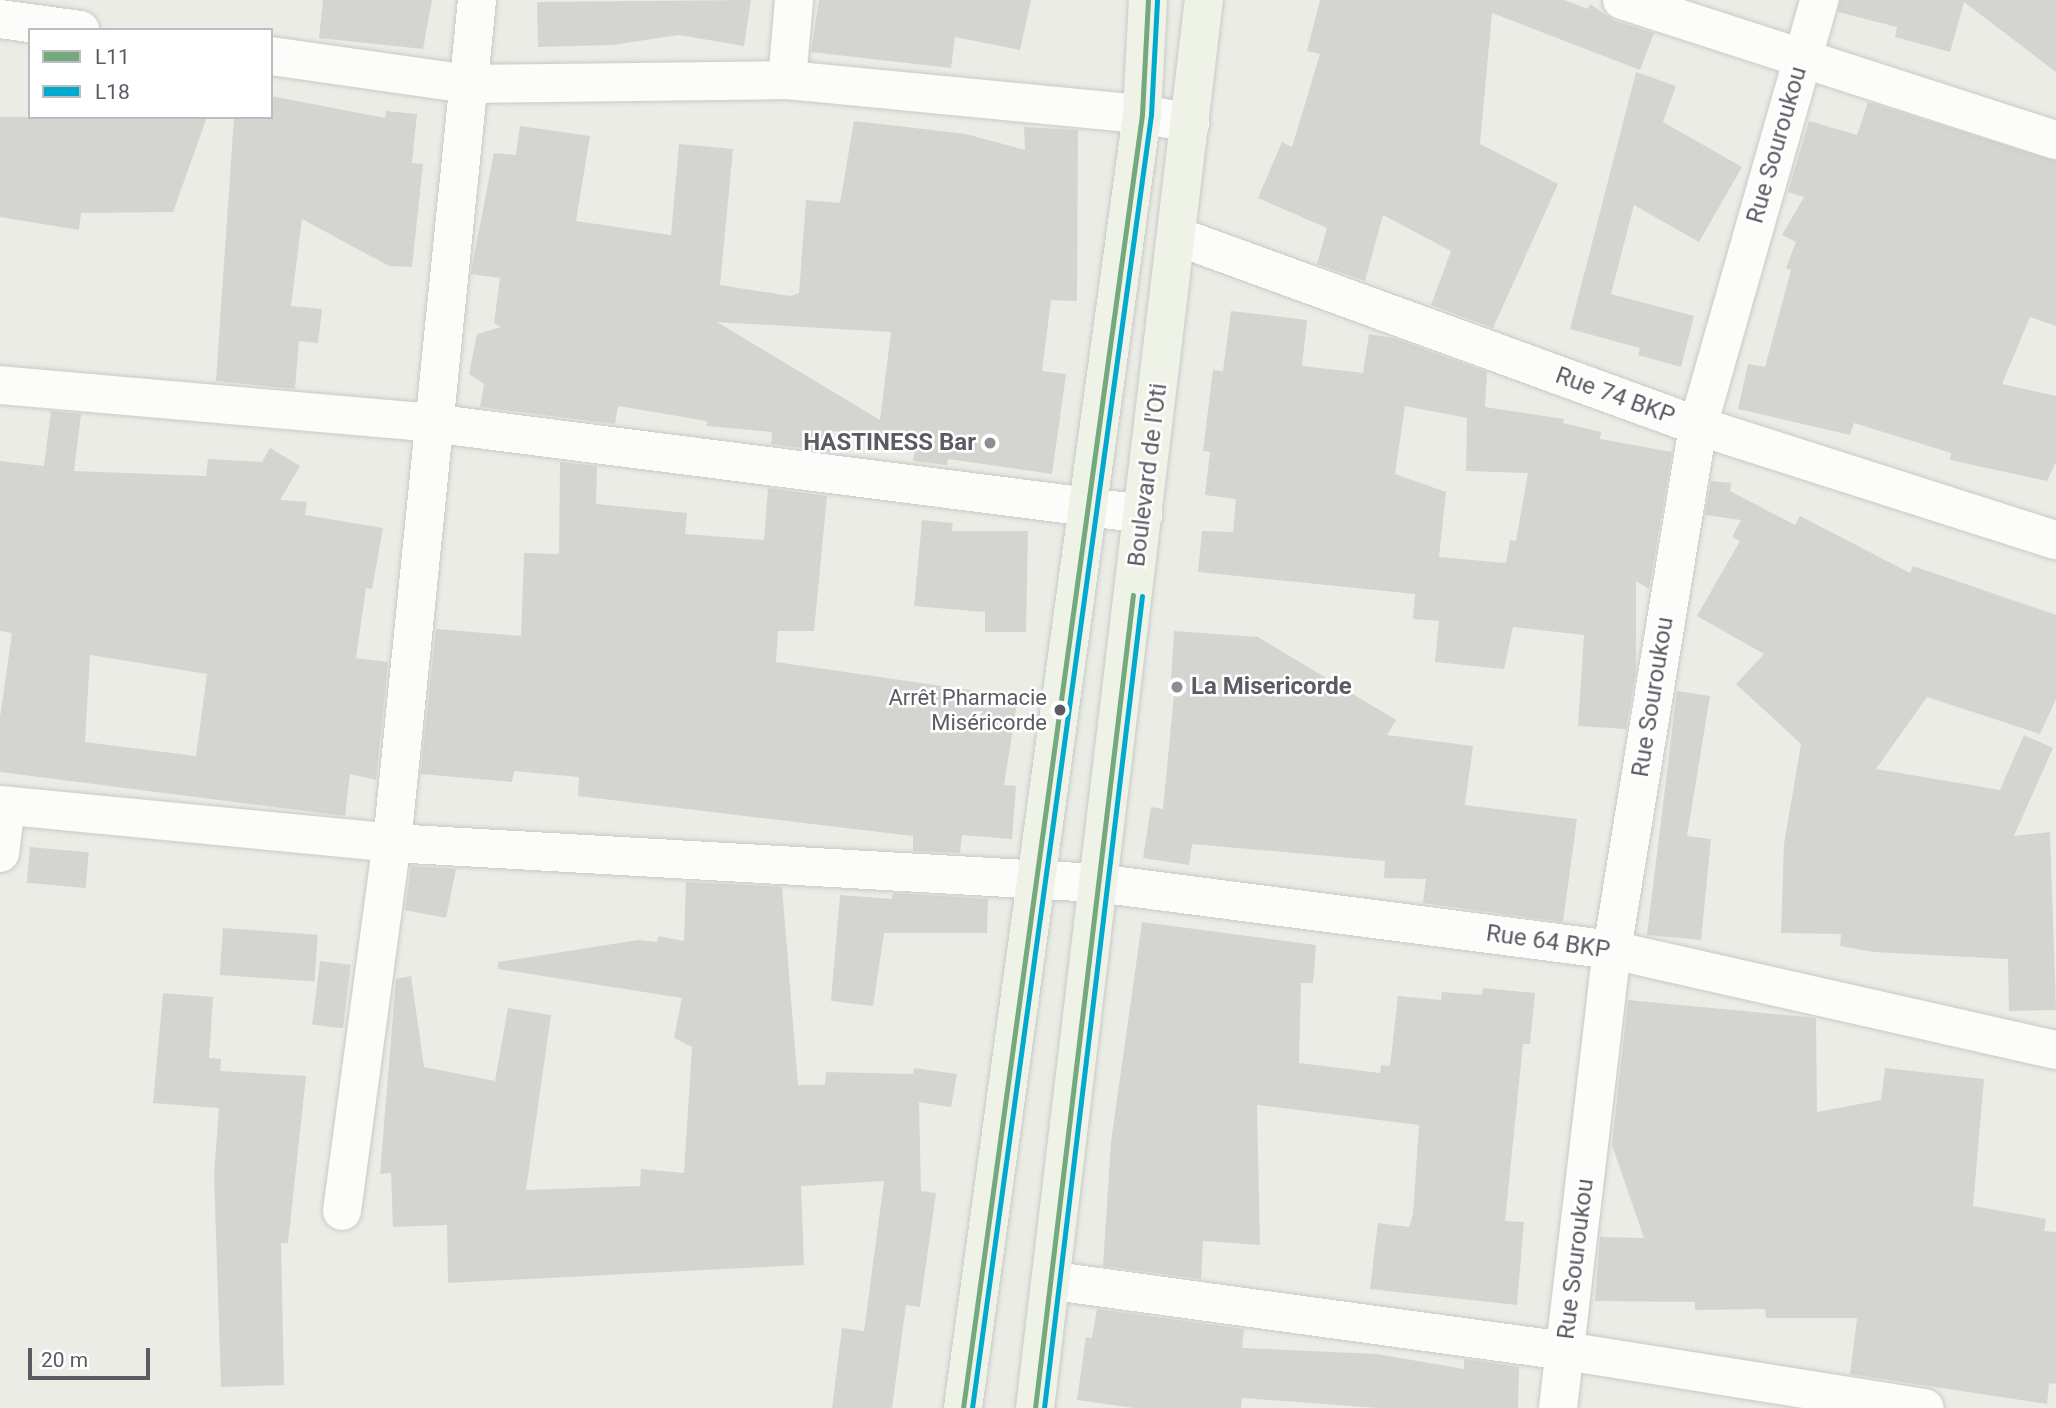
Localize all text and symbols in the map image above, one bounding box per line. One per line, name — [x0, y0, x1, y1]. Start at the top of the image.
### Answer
legend — [28, 28, 273, 119]
text: L11 — [95, 45, 130, 69]
street label: Rue Souroukou — [1741, 63, 1813, 227]
text: L18 — [95, 80, 130, 104]
street label: Rue 74 BKP — [1551, 361, 1679, 431]
street label: Boulevard de l'Oti — [1122, 382, 1174, 568]
place label: HASTINESS Bar — [803, 429, 976, 457]
marker: HASTINESS Bar — [982, 435, 998, 451]
street label: Rue Souroukou — [1626, 615, 1680, 779]
place label: La Misericorde — [1191, 673, 1352, 701]
marker: La Misericorde — [1169, 679, 1185, 695]
place label: Arrêt Pharmacie Miséricorde — [888, 684, 1047, 736]
marker: Arrêt Pharmacie Miséricorde — [1053, 703, 1067, 717]
street label: Rue 64 BKP — [1484, 919, 1612, 965]
street label: Rue Souroukou — [1552, 1177, 1600, 1341]
scale bar — [32, 1334, 154, 1378]
text: 20 m — [41, 1348, 88, 1372]

